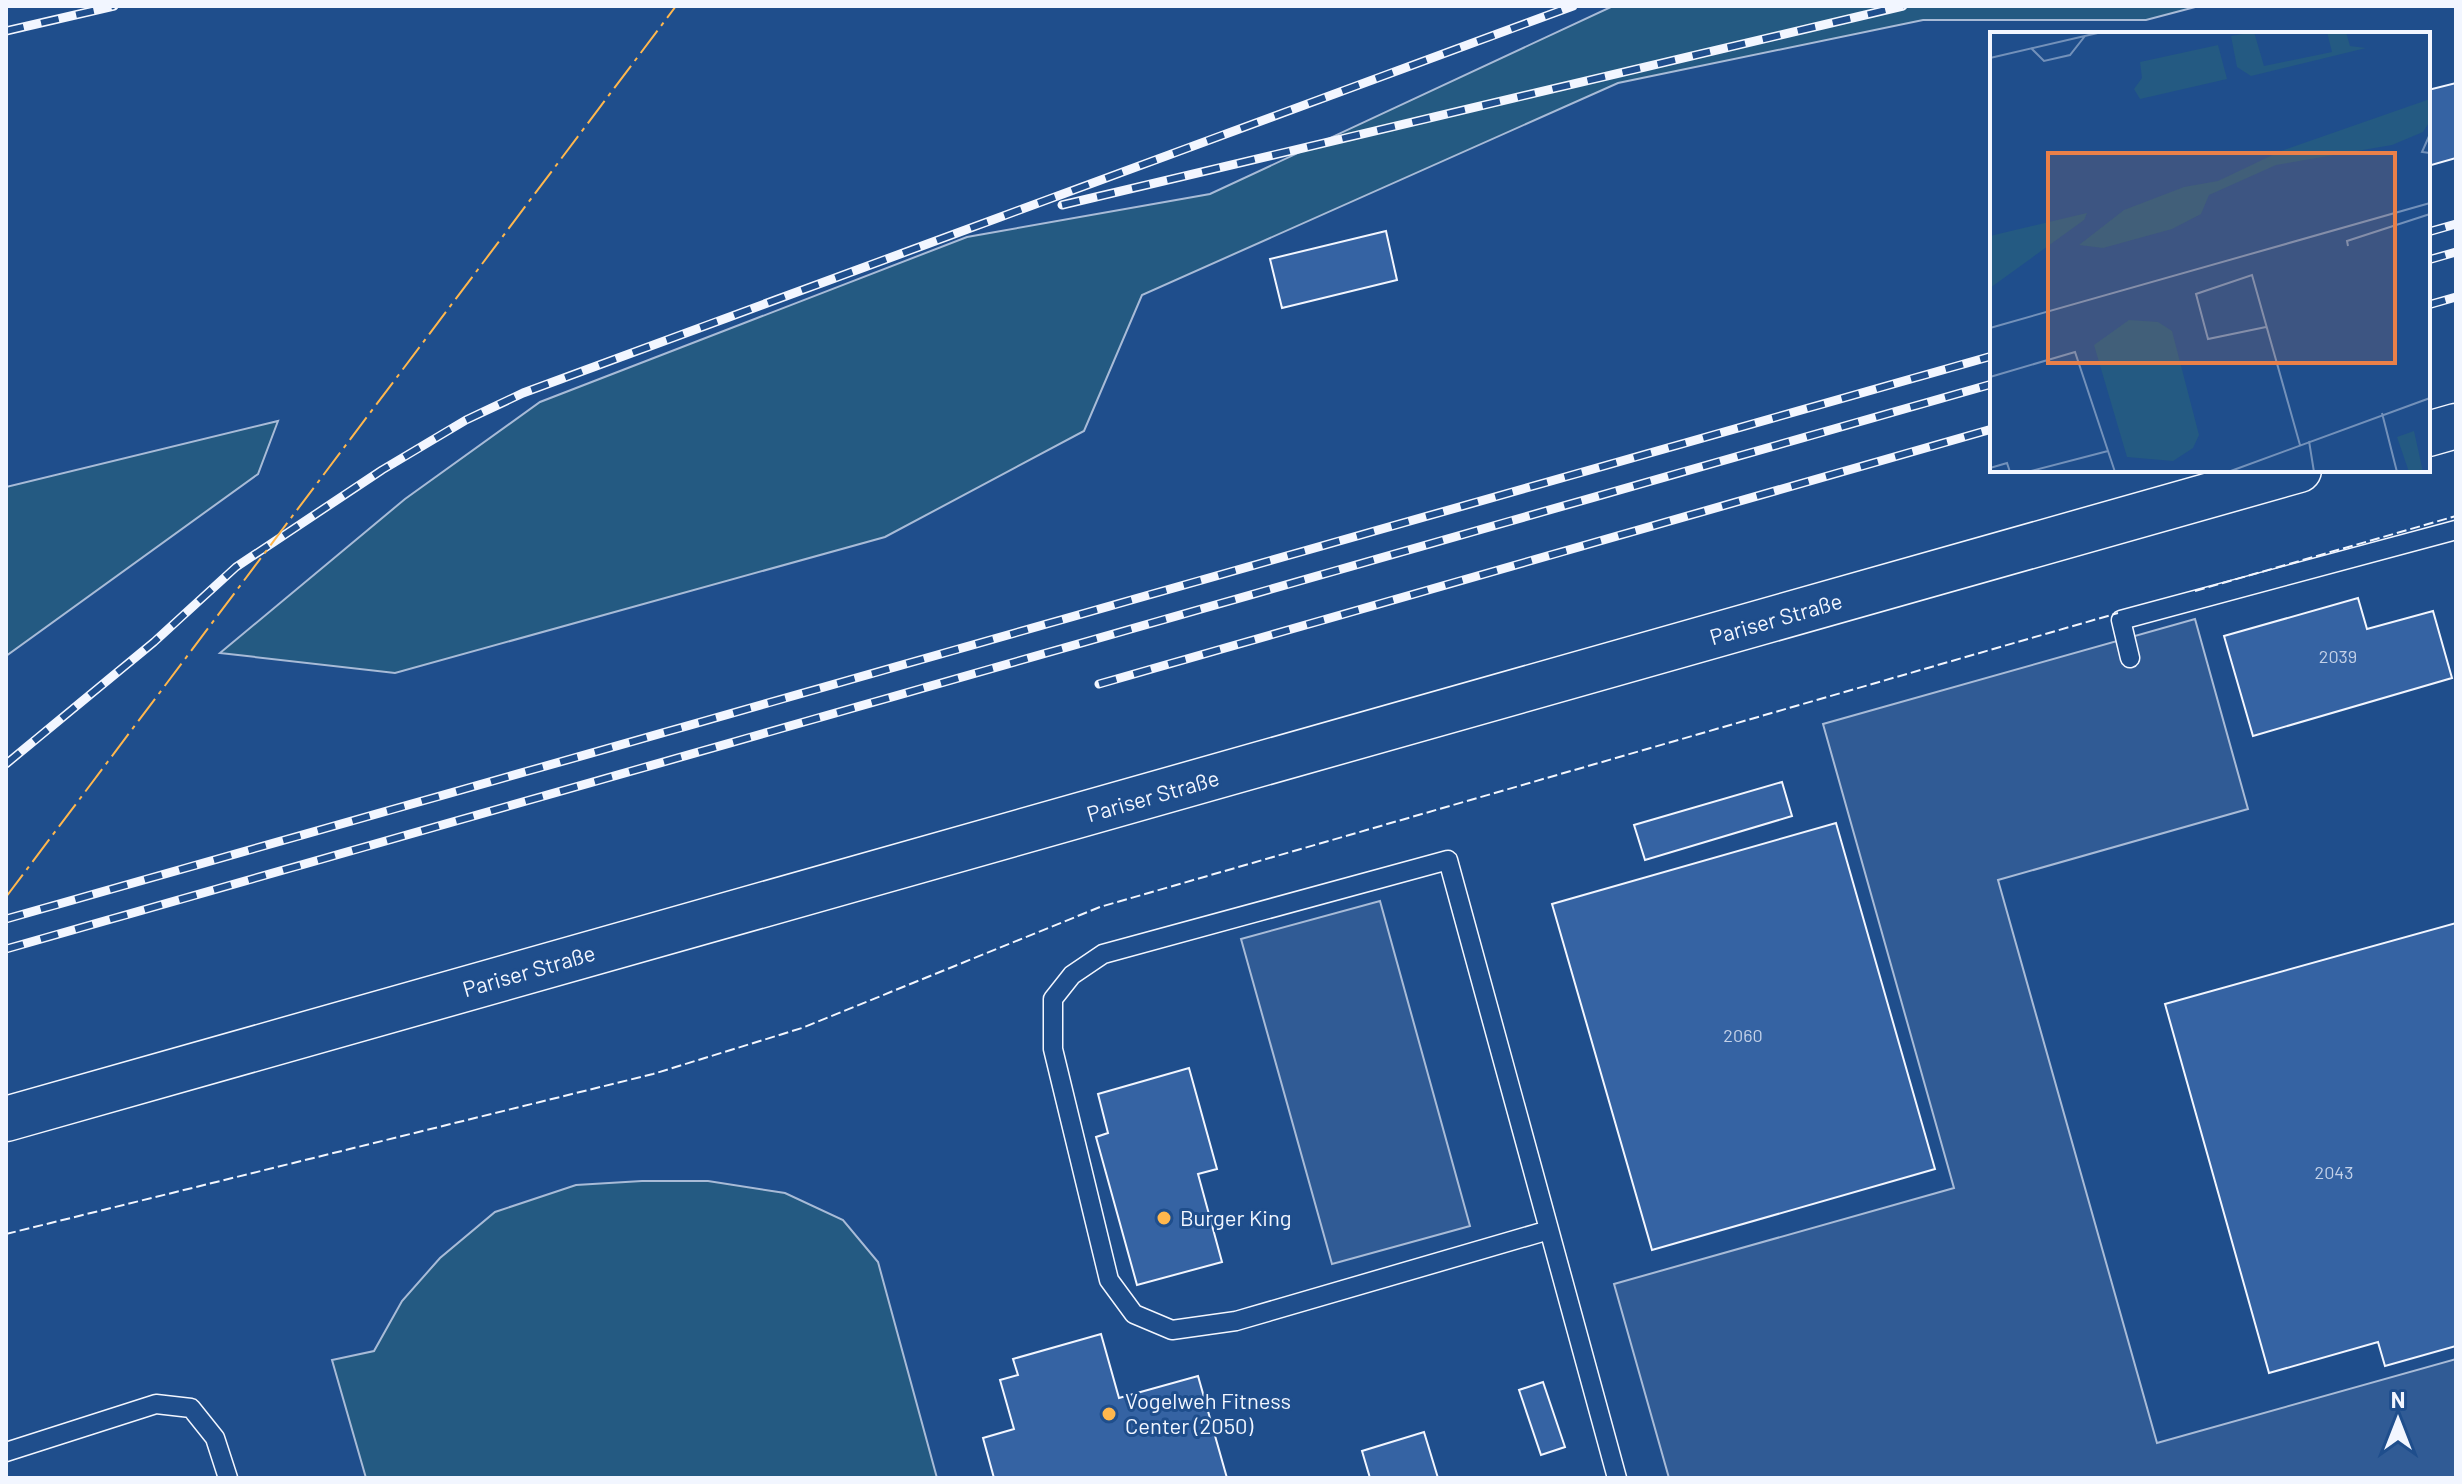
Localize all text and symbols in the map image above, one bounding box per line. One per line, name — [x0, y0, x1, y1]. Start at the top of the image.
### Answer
inset map — [1990, 32, 2430, 472]
street label: Pariser Straße — [1706, 587, 1845, 649]
house number: 2039 — [2319, 645, 2357, 667]
street label: Pariser Straße — [1083, 764, 1222, 826]
street label: Pariser Straße — [459, 939, 598, 1001]
house number: 2060 — [1723, 1024, 1763, 1046]
house number: 2043 — [2314, 1161, 2354, 1183]
place label: Burger King — [1180, 1204, 1292, 1230]
marker: Burger King — [1155, 1209, 1173, 1227]
north arrow — [2358, 1380, 2438, 1460]
text: N — [2391, 1386, 2405, 1412]
place label: Vogelweh Fitness Center (2050) — [1125, 1387, 1291, 1438]
marker: Vogelweh Fitness Center (2050) — [1100, 1405, 1118, 1423]

